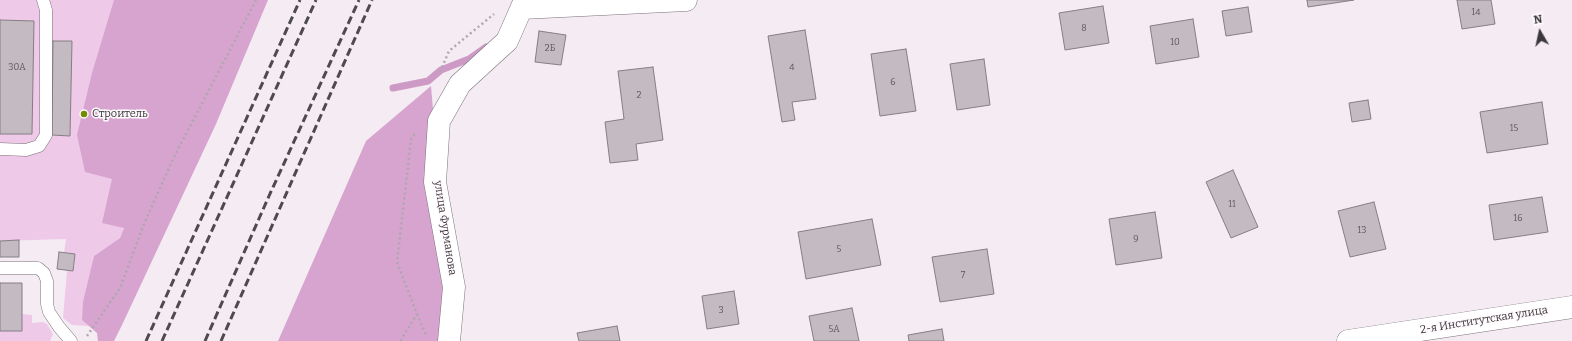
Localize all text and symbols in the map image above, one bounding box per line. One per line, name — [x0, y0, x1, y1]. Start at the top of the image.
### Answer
house number: 14 — [1472, 7, 1480, 17]
north arrow — [1520, 12, 1560, 52]
text: N — [1533, 13, 1543, 27]
house number: 8 — [1081, 23, 1087, 33]
house number: 10 — [1170, 37, 1180, 47]
house number: 2Б — [545, 43, 555, 53]
house number: 30А — [8, 62, 26, 72]
house number: 4 — [789, 62, 795, 72]
house number: 6 — [890, 77, 896, 87]
house number: 2 — [637, 90, 641, 100]
place label: Строитель — [92, 107, 148, 121]
marker: Строитель — [79, 109, 89, 119]
house number: 15 — [1510, 123, 1518, 133]
street label: улица Фурманова — [431, 180, 459, 276]
house number: 11 — [1228, 199, 1236, 209]
house number: 16 — [1514, 213, 1522, 223]
house number: 13 — [1358, 225, 1366, 235]
house number: 9 — [1133, 234, 1139, 244]
house number: 5 — [837, 244, 841, 254]
house number: 7 — [961, 270, 965, 280]
street label: 2-я Институтская улица — [1419, 303, 1549, 337]
house number: 3 — [718, 305, 724, 315]
house number: 5А — [828, 324, 840, 334]

